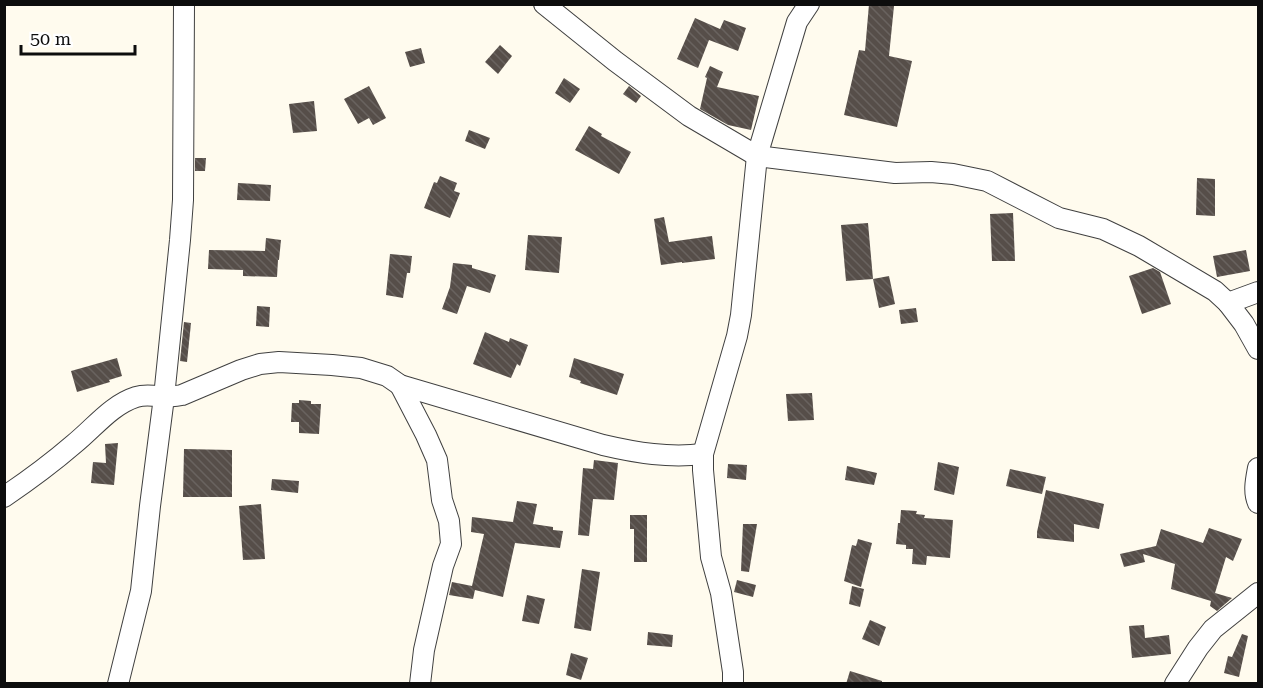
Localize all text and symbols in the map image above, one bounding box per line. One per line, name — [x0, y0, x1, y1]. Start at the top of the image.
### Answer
scale bar — [21, 18, 135, 56]
text: 50 m — [30, 28, 71, 49]

